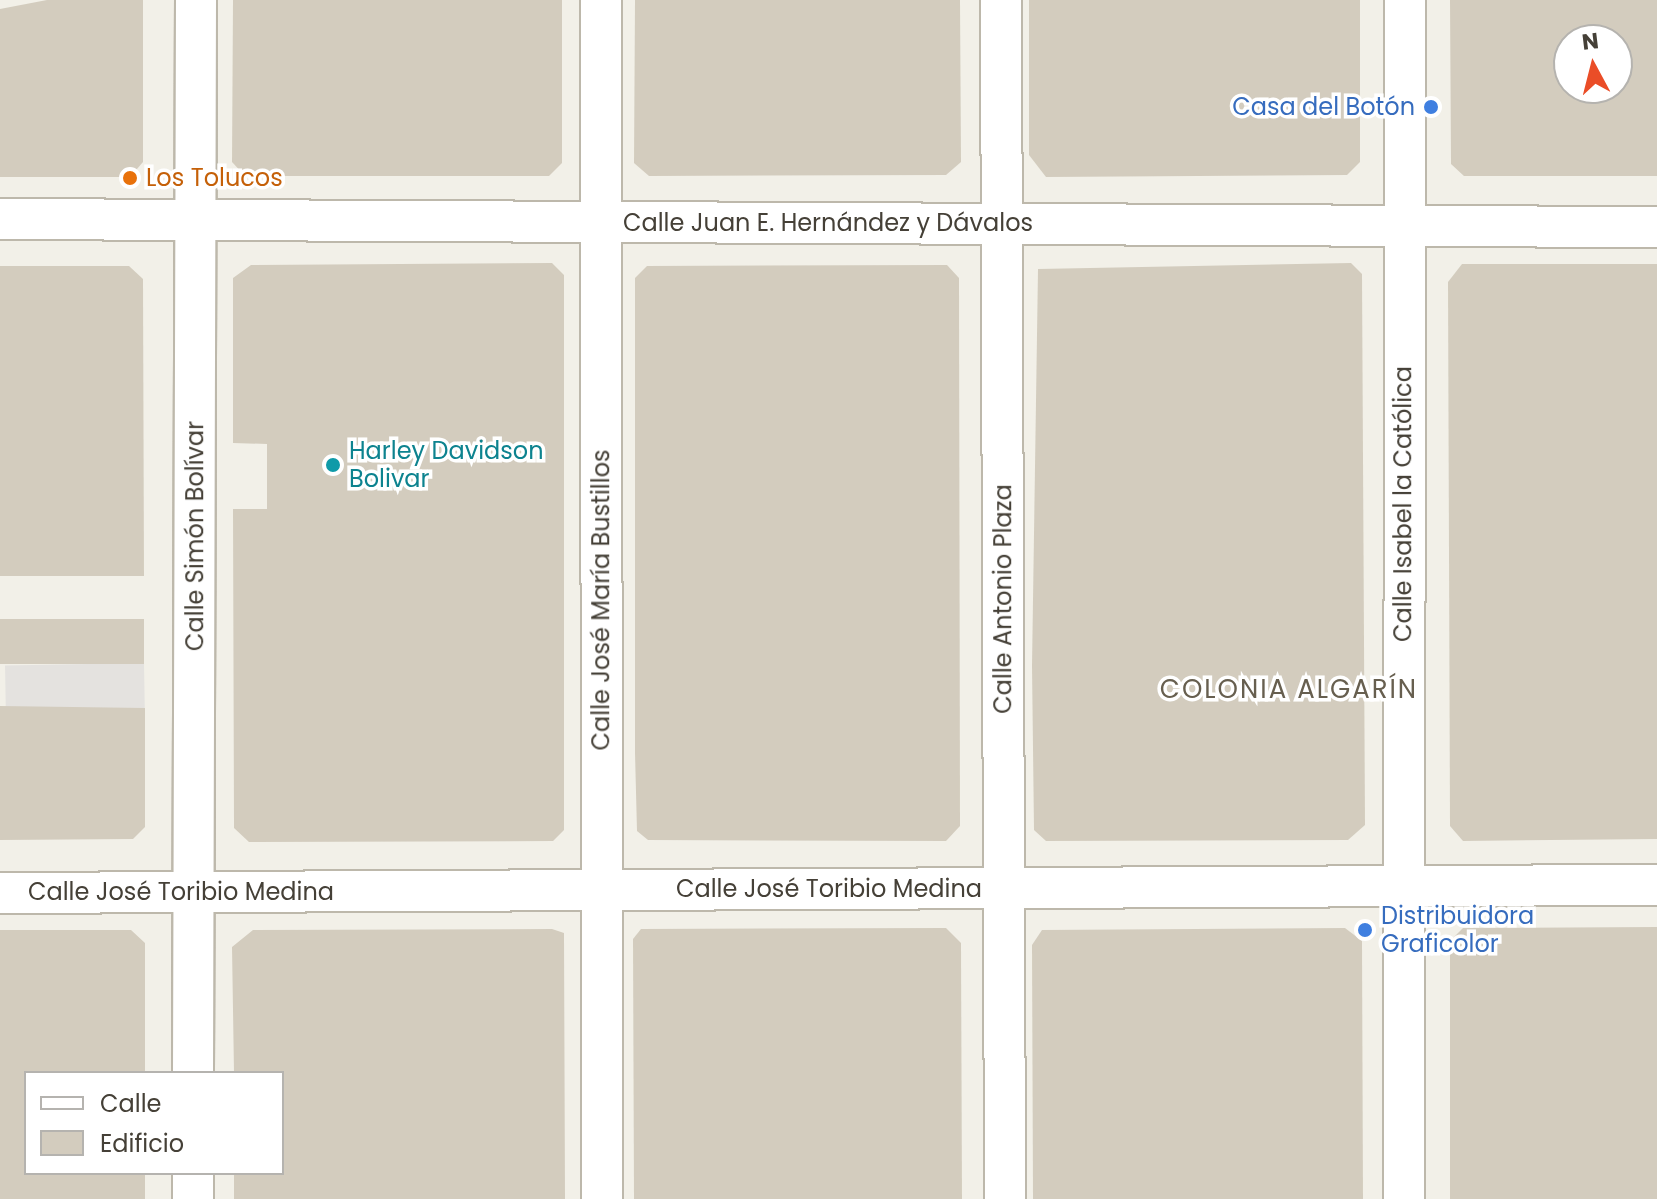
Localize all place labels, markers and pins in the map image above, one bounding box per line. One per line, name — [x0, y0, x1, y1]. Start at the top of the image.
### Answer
place label: Casa del Botón — [1232, 93, 1415, 121]
marker: Casa del Botón — [1422, 98, 1440, 116]
place label: Los Tolucos — [146, 164, 283, 192]
marker: Los Tolucos — [121, 169, 139, 187]
place label: Harley Davidson Bolivar — [349, 437, 544, 493]
marker: Harley Davidson Bolivar — [324, 456, 342, 474]
place label: Distribuidora Graficolor — [1381, 902, 1534, 958]
marker: Distribuidora Graficolor — [1356, 921, 1374, 939]

